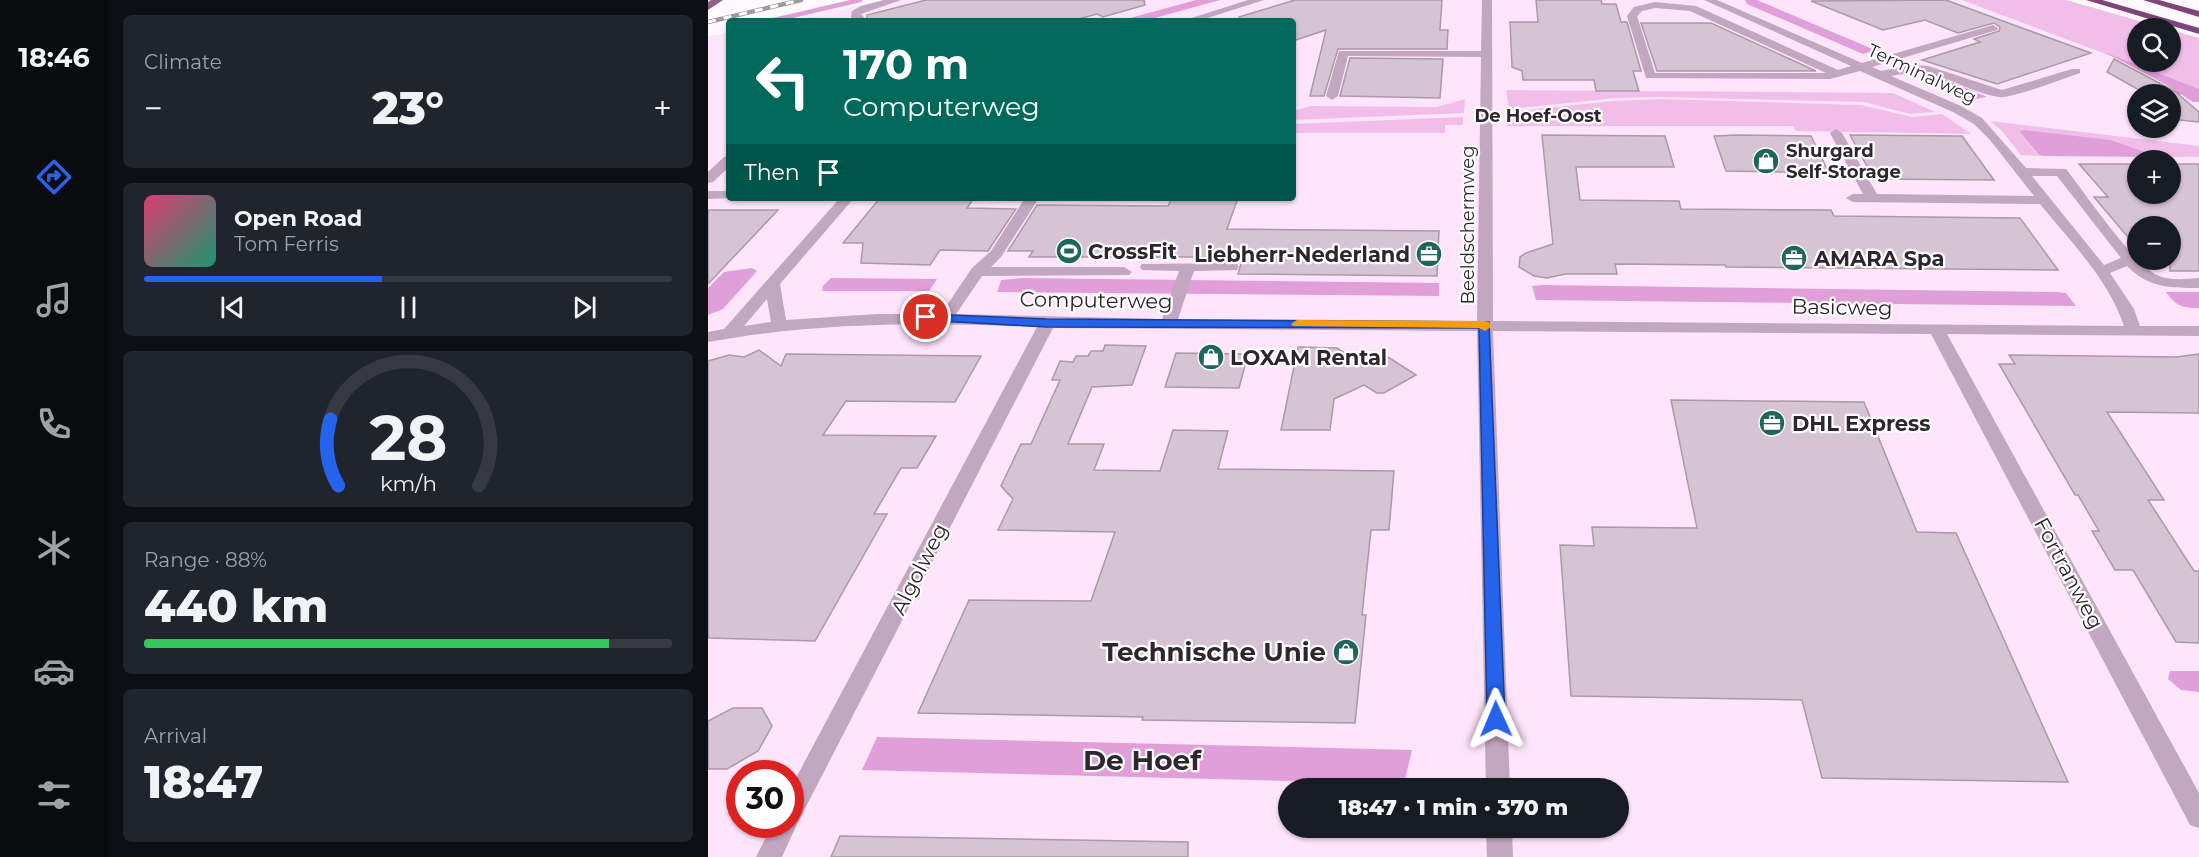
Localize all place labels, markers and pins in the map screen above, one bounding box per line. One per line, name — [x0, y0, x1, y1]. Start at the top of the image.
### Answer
place label: Shurgard Self-Storage — [1786, 140, 1901, 183]
shop icon: Shurgard Self-Storage — [1751, 146, 1781, 176]
sports icon: CrossFit — [1054, 236, 1084, 266]
place label: CrossFit — [1088, 239, 1177, 264]
office icon: Liebherr-Nederland — [1414, 239, 1444, 269]
place label: Liebherr-Nederland — [1194, 242, 1410, 267]
office icon: AMARA Spa — [1779, 243, 1809, 273]
place label: AMARA Spa — [1813, 246, 1944, 271]
pin — [900, 291, 951, 342]
shop icon: LOXAM Rental — [1196, 342, 1226, 372]
place label: LOXAM Rental — [1230, 345, 1387, 370]
office icon: DHL Express — [1757, 408, 1787, 438]
place label: DHL Express — [1792, 411, 1930, 436]
place label: Technische Unie — [1102, 636, 1326, 668]
shop icon: Technische Unie — [1331, 637, 1361, 667]

